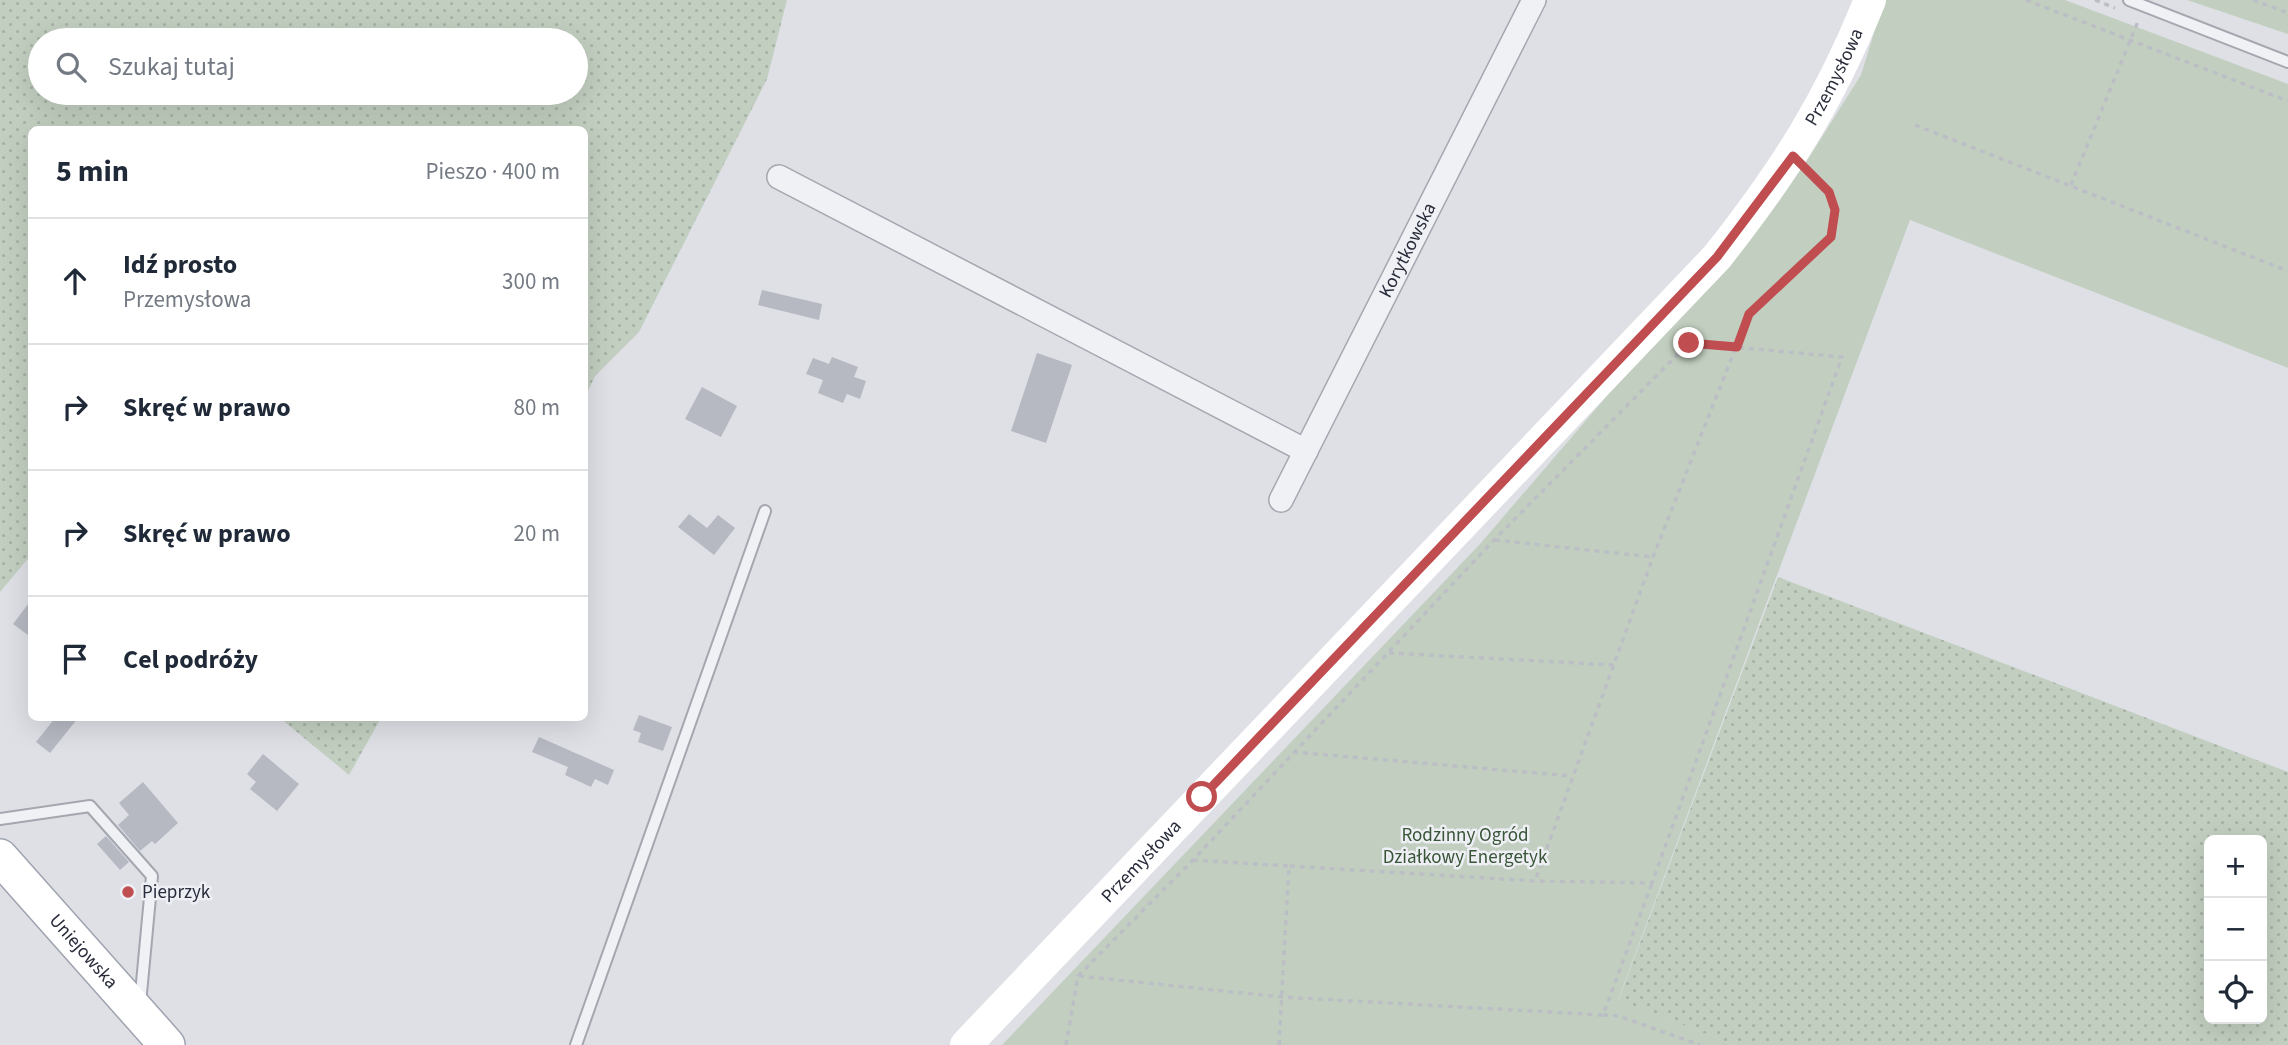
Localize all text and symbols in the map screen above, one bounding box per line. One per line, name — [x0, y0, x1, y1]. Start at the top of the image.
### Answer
street label: Przemysłowa — [1798, 24, 1870, 131]
search box — [28, 28, 588, 105]
icon: search — [52, 48, 90, 86]
text: Szukaj tutaj — [108, 48, 235, 85]
text: 5 min — [56, 150, 129, 193]
text: Pieszo · 400 m — [425, 155, 560, 188]
street label: Korytkowska — [1372, 198, 1443, 302]
text: Idź prosto — [123, 246, 237, 283]
icon: ahead — [56, 262, 94, 300]
text: 300 m — [502, 265, 560, 298]
text: Przemysłowa — [123, 283, 251, 316]
route end — [1673, 327, 1704, 358]
icon: right — [56, 388, 94, 426]
text: Skręć w prawo — [123, 389, 291, 426]
text: 80 m — [513, 391, 560, 424]
icon: right — [56, 514, 94, 552]
text: Skręć w prawo — [123, 515, 291, 552]
text: 20 m — [513, 517, 560, 550]
icon: arrive — [56, 640, 94, 678]
text: Cel podróży — [123, 641, 258, 678]
route start — [1186, 781, 1217, 812]
street label: Przemysłowa — [1095, 813, 1188, 909]
park label: Rodzinny Ogród Działkowy Energetyk — [1383, 822, 1548, 871]
map controls — [2204, 835, 2267, 1024]
button: + — [2204, 835, 2267, 898]
place label: Pieprzyk — [142, 879, 211, 906]
marker: Pieprzyk — [120, 884, 136, 900]
button: − — [2204, 898, 2267, 961]
street label: Uniejowska — [43, 908, 124, 995]
button: locate — [2204, 961, 2267, 1024]

